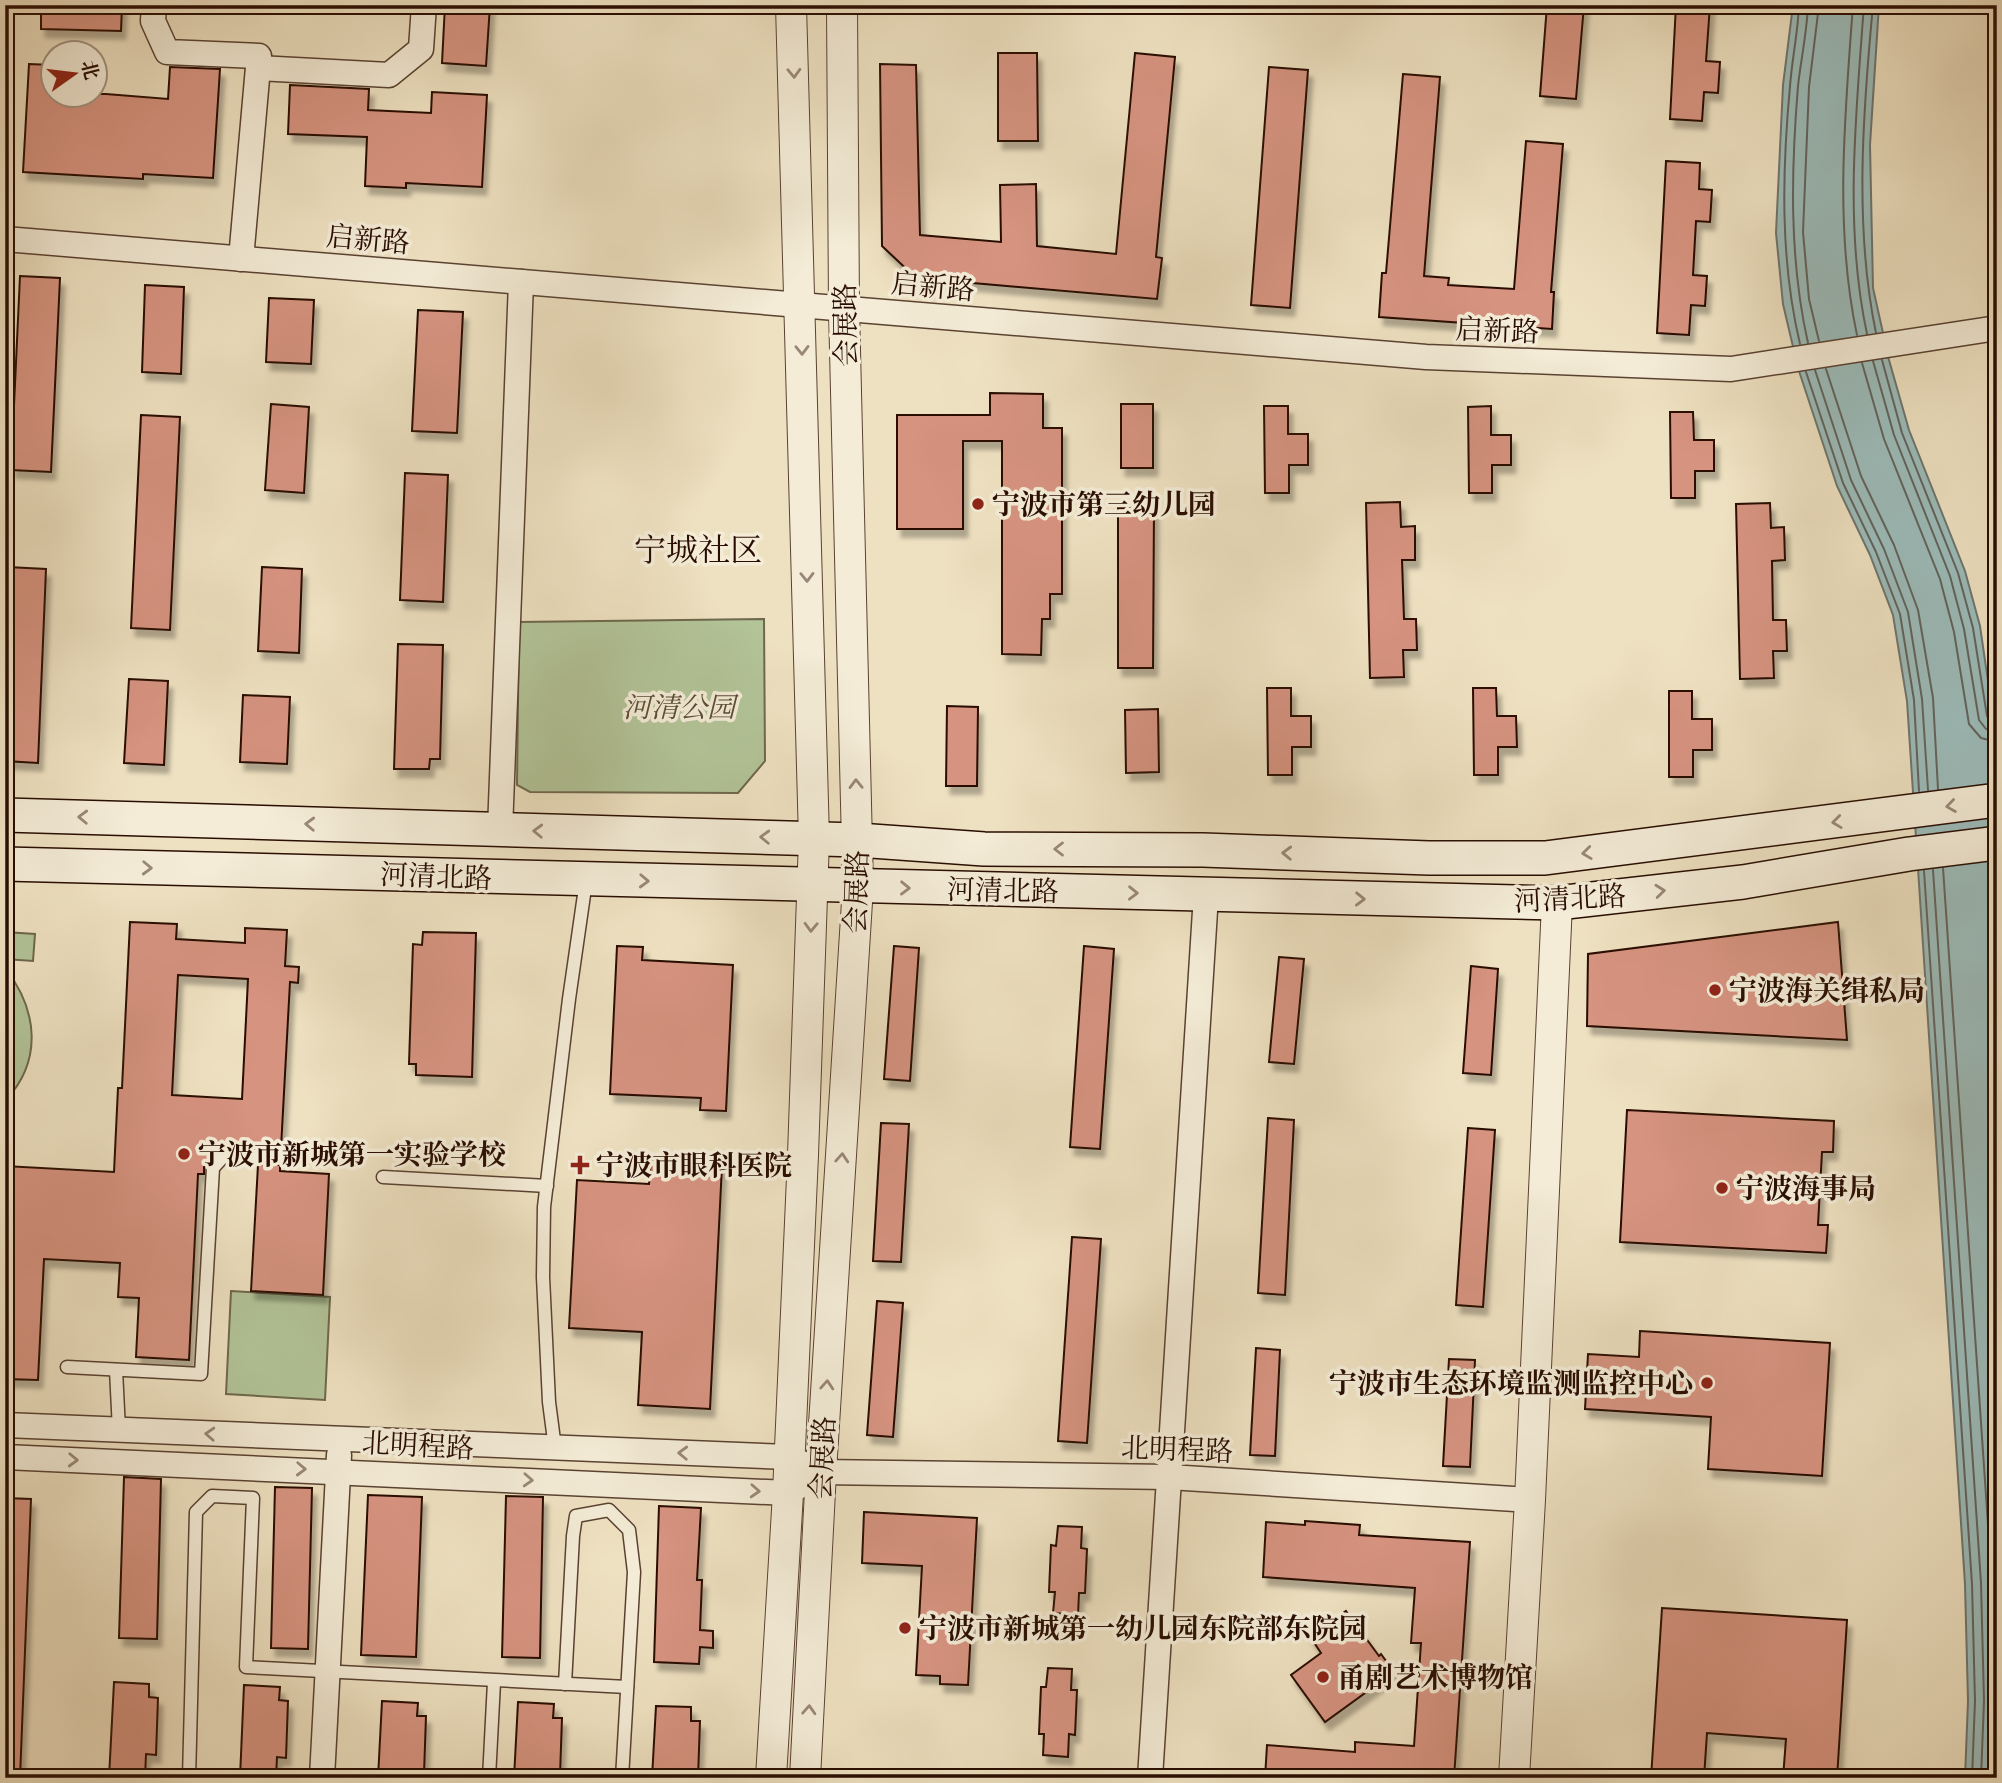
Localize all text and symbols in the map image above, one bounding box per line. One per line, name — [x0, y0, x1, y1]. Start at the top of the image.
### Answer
north arrow — [38, 38, 108, 108]
text: 北 — [77, 58, 102, 82]
one-way arrow — [786, 68, 801, 79]
street label: 启新路 — [325, 221, 411, 260]
street label: 启新路 — [890, 268, 976, 307]
street label: 会展路 — [830, 283, 863, 367]
street label: 启新路 — [1454, 315, 1539, 348]
one-way arrow — [794, 345, 809, 356]
place label: 宁波市第三幼儿园 — [992, 489, 1216, 521]
marker: 宁波市第三幼儿园 — [970, 496, 986, 512]
district label: 宁城社区 — [634, 534, 762, 569]
one-way arrow — [800, 572, 815, 583]
park label: 河清公园 — [623, 693, 739, 724]
one-way arrow — [849, 778, 864, 789]
one-way arrow — [1945, 798, 1957, 813]
one-way arrow — [77, 809, 88, 825]
one-way arrow — [1831, 814, 1843, 829]
one-way arrow — [304, 816, 315, 832]
one-way arrow — [532, 823, 543, 838]
one-way arrow — [759, 830, 770, 845]
one-way arrow — [1053, 841, 1064, 857]
one-way arrow — [1281, 845, 1292, 860]
one-way arrow — [1581, 846, 1593, 861]
street label: 会展路 — [841, 850, 874, 935]
one-way arrow — [142, 860, 153, 876]
street label: 河清北路 — [379, 860, 492, 895]
one-way arrow — [639, 874, 650, 889]
street label: 河清北路 — [947, 875, 1059, 908]
one-way arrow — [900, 880, 911, 895]
street label: 河清北路 — [1513, 881, 1627, 918]
one-way arrow — [1654, 884, 1666, 899]
one-way arrow — [1127, 886, 1138, 901]
one-way arrow — [1355, 891, 1366, 906]
one-way arrow — [803, 922, 819, 933]
place label: 宁波海关缉私局 — [1729, 975, 1925, 1007]
marker: 宁波海关缉私局 — [1707, 982, 1723, 998]
place label: 宁波市新城第一实验学校 — [198, 1139, 506, 1171]
marker: 宁波市新城第一实验学校 — [176, 1146, 192, 1162]
place label: 宁波市眼科医院 — [596, 1150, 792, 1182]
one-way arrow — [834, 1152, 849, 1163]
marker: 宁波市眼科医院 — [570, 1155, 590, 1175]
place label: 宁波海事局 — [1736, 1173, 1876, 1205]
marker: 宁波海事局 — [1714, 1180, 1730, 1196]
place label: 宁波市生态环境监测监控中心 — [1329, 1368, 1693, 1400]
marker: 宁波市生态环境监测监控中心 — [1699, 1375, 1715, 1391]
one-way arrow — [819, 1379, 834, 1390]
street label: 会展路 — [806, 1415, 841, 1501]
one-way arrow — [205, 1427, 216, 1442]
street label: 北明程路 — [361, 1428, 475, 1465]
street label: 北明程路 — [1120, 1433, 1233, 1468]
one-way arrow — [677, 1445, 688, 1460]
one-way arrow — [68, 1452, 79, 1467]
one-way arrow — [295, 1462, 306, 1477]
one-way arrow — [523, 1473, 534, 1488]
one-way arrow — [750, 1484, 761, 1499]
place label: 宁波市新城第一幼儿园东院部东院园 — [919, 1613, 1367, 1645]
marker: 宁波市新城第一幼儿园东院部东院园 — [897, 1620, 913, 1636]
place label: 甬剧艺术博物馆 — [1337, 1662, 1533, 1694]
marker: 甬剧艺术博物馆 — [1315, 1669, 1331, 1685]
one-way arrow — [801, 1704, 816, 1715]

